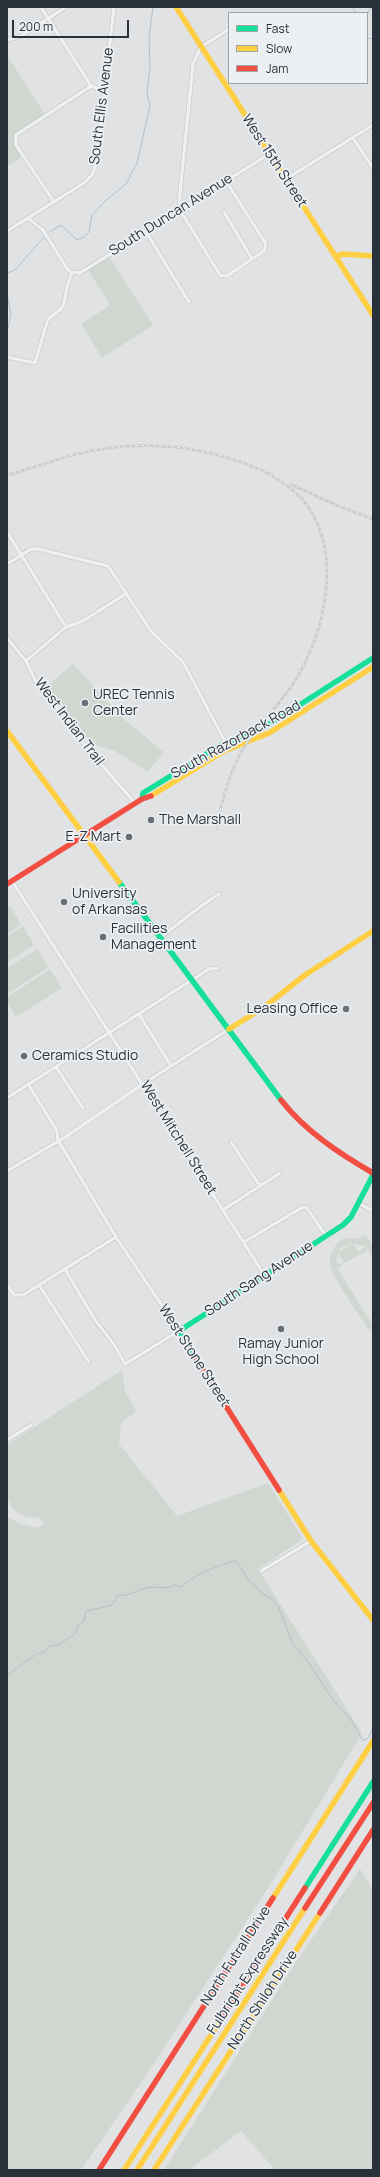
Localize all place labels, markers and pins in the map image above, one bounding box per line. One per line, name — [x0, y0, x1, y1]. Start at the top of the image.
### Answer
place label: UREC Tennis Center — [93, 687, 175, 720]
marker: UREC Tennis Center — [80, 698, 90, 708]
place label: The Marshall — [159, 812, 241, 828]
marker: The Marshall — [146, 815, 156, 825]
place label: E-Z Mart — [66, 829, 121, 845]
marker: E-Z Mart — [124, 832, 134, 842]
place label: University of Arkansas — [72, 886, 147, 918]
marker: University of Arkansas — [59, 897, 69, 907]
place label: Facilities Management — [111, 921, 197, 954]
marker: Facilities Management — [98, 932, 108, 942]
place label: Leasing Office — [246, 1001, 338, 1017]
marker: Leasing Office — [341, 1004, 351, 1014]
place label: Ceramics Studio — [32, 1048, 138, 1064]
marker: Ceramics Studio — [19, 1051, 29, 1061]
marker: Ramay Junior High School — [276, 1324, 286, 1334]
place label: Ramay Junior High School — [238, 1336, 324, 1368]

